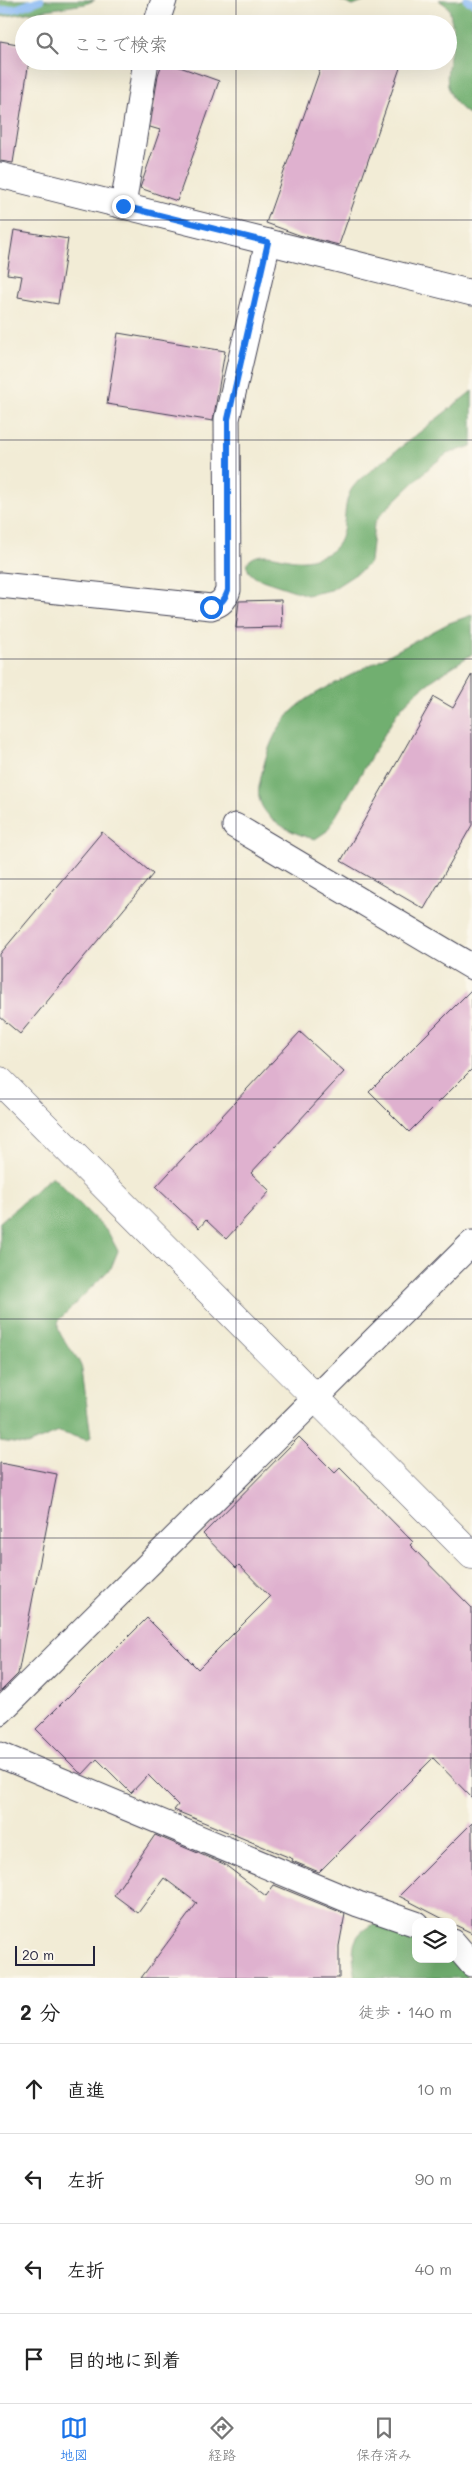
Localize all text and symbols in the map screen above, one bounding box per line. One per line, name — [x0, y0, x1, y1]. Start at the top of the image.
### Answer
search box — [15, 15, 457, 70]
icon: search — [33, 29, 61, 57]
text: ここで検索 — [73, 31, 168, 56]
route end — [112, 195, 135, 218]
route start — [200, 596, 223, 619]
map controls — [412, 1918, 457, 1963]
button: layers — [412, 1918, 457, 1963]
scale bar — [15, 1943, 95, 1966]
text: 20 m — [22, 1945, 54, 1964]
text: 2 分 — [20, 1998, 60, 2025]
text: 徒歩 · 140 m — [358, 2001, 452, 2022]
icon: ahead — [20, 2075, 48, 2103]
text: 直進 — [67, 2077, 105, 2102]
text: 10 m — [417, 2078, 452, 2099]
icon: left — [20, 2165, 48, 2193]
text: 左折 — [67, 2167, 105, 2192]
text: 90 m — [415, 2168, 452, 2189]
icon: left — [20, 2255, 48, 2283]
text: 左折 — [67, 2257, 105, 2282]
text: 40 m — [415, 2258, 452, 2279]
icon: arrive — [20, 2345, 48, 2373]
text: 目的地に到着 — [67, 2347, 181, 2372]
tab: 地図 — [60, 2414, 88, 2464]
tab: 経路 — [208, 2414, 236, 2464]
tab: 保存済み — [356, 2414, 412, 2464]

